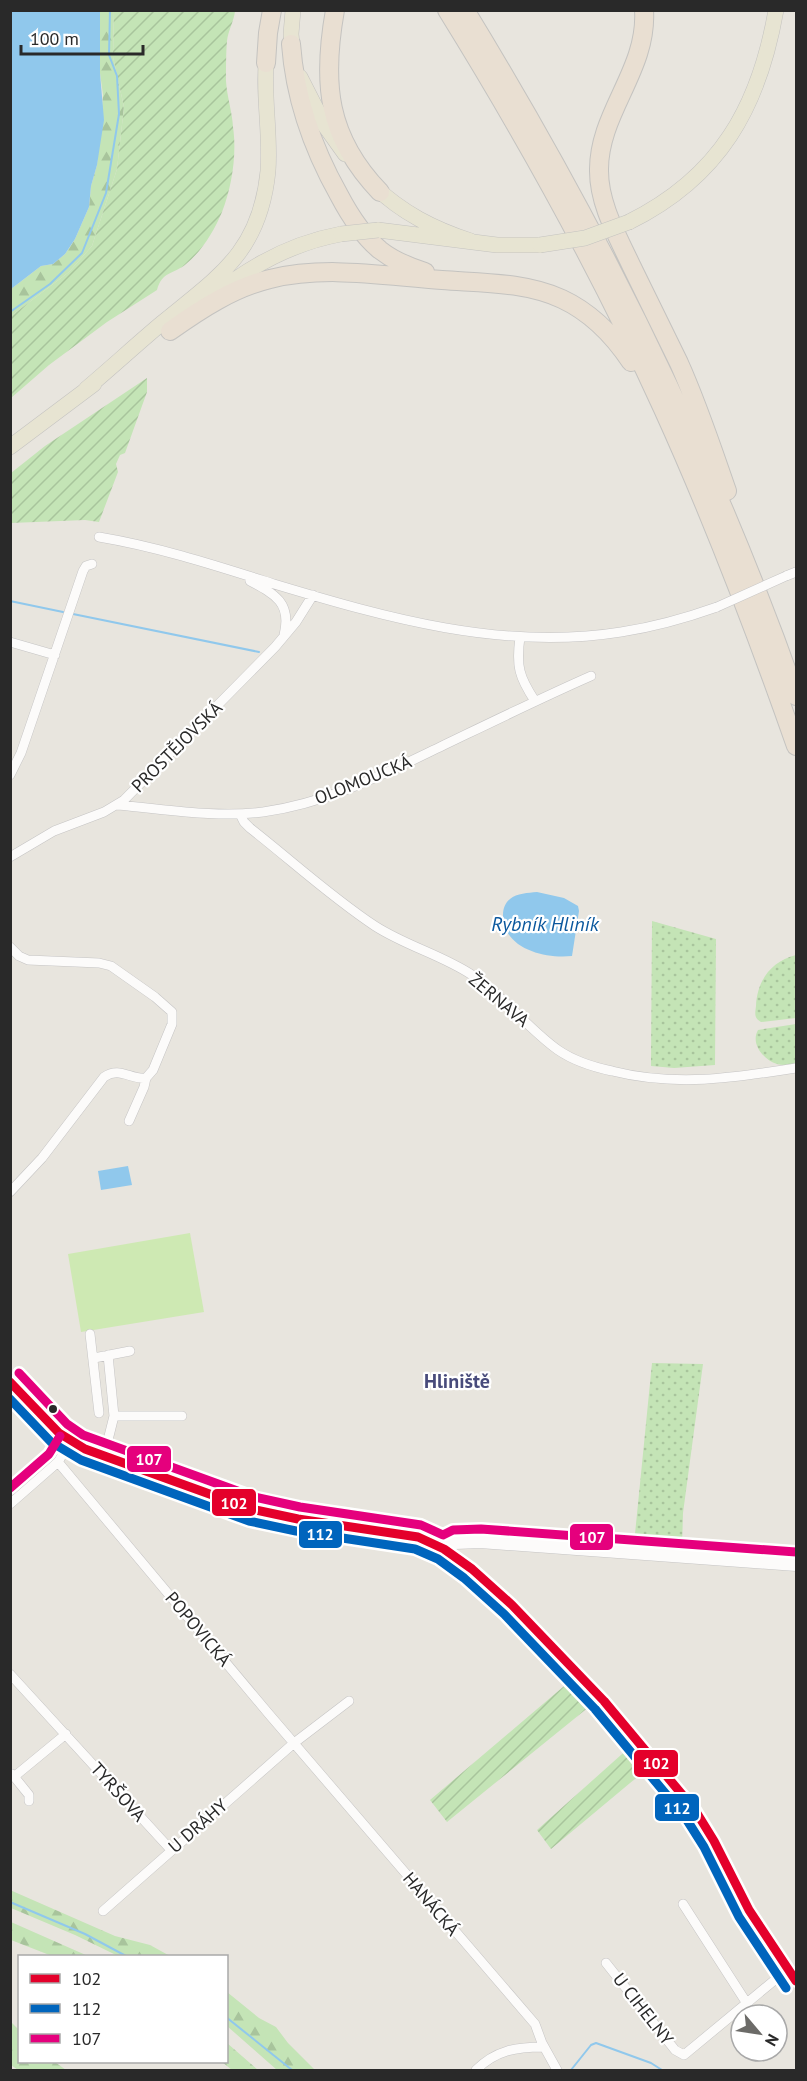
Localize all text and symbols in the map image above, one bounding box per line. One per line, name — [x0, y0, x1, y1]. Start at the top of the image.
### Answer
scale bar — [21, 18, 142, 56]
text: 100 m — [30, 27, 79, 50]
street label: PROSTĚJOVSKÁ — [126, 696, 227, 797]
street label: OLOMOUCKÁ — [311, 750, 415, 809]
water label: Rybník Hliník — [491, 911, 600, 937]
street label: ŽERNAVA — [464, 968, 535, 1032]
district label: Hliniště — [424, 1368, 490, 1394]
unlabelled marker — [47, 1403, 59, 1415]
line badge: 107 — [126, 1445, 172, 1473]
text: 107 — [135, 1449, 163, 1469]
line badge: 102 — [211, 1488, 257, 1517]
text: 102 — [220, 1493, 248, 1513]
line badge: 112 — [298, 1520, 343, 1549]
line badge: 107 — [569, 1523, 614, 1551]
text: 112 — [306, 1524, 334, 1544]
text: 107 — [578, 1527, 606, 1547]
street label: POPOVICKÁ — [161, 1587, 237, 1671]
line badge: 102 — [633, 1749, 679, 1778]
text: 102 — [642, 1753, 670, 1773]
street label: TYRŠOVA — [86, 1757, 151, 1826]
line badge: 112 — [654, 1793, 700, 1822]
street label: U DRÁHY — [163, 1794, 232, 1858]
text: 112 — [663, 1798, 691, 1818]
street label: HANÁCKÁ — [398, 1867, 465, 1941]
legend — [18, 1955, 228, 2063]
text: 102 — [72, 1967, 101, 1990]
street label: U CIHELNY — [608, 1968, 679, 2049]
text: 112 — [72, 1997, 101, 2020]
north arrow — [729, 2003, 789, 2063]
text: 107 — [72, 2027, 101, 2050]
text: N — [761, 2031, 783, 2050]

